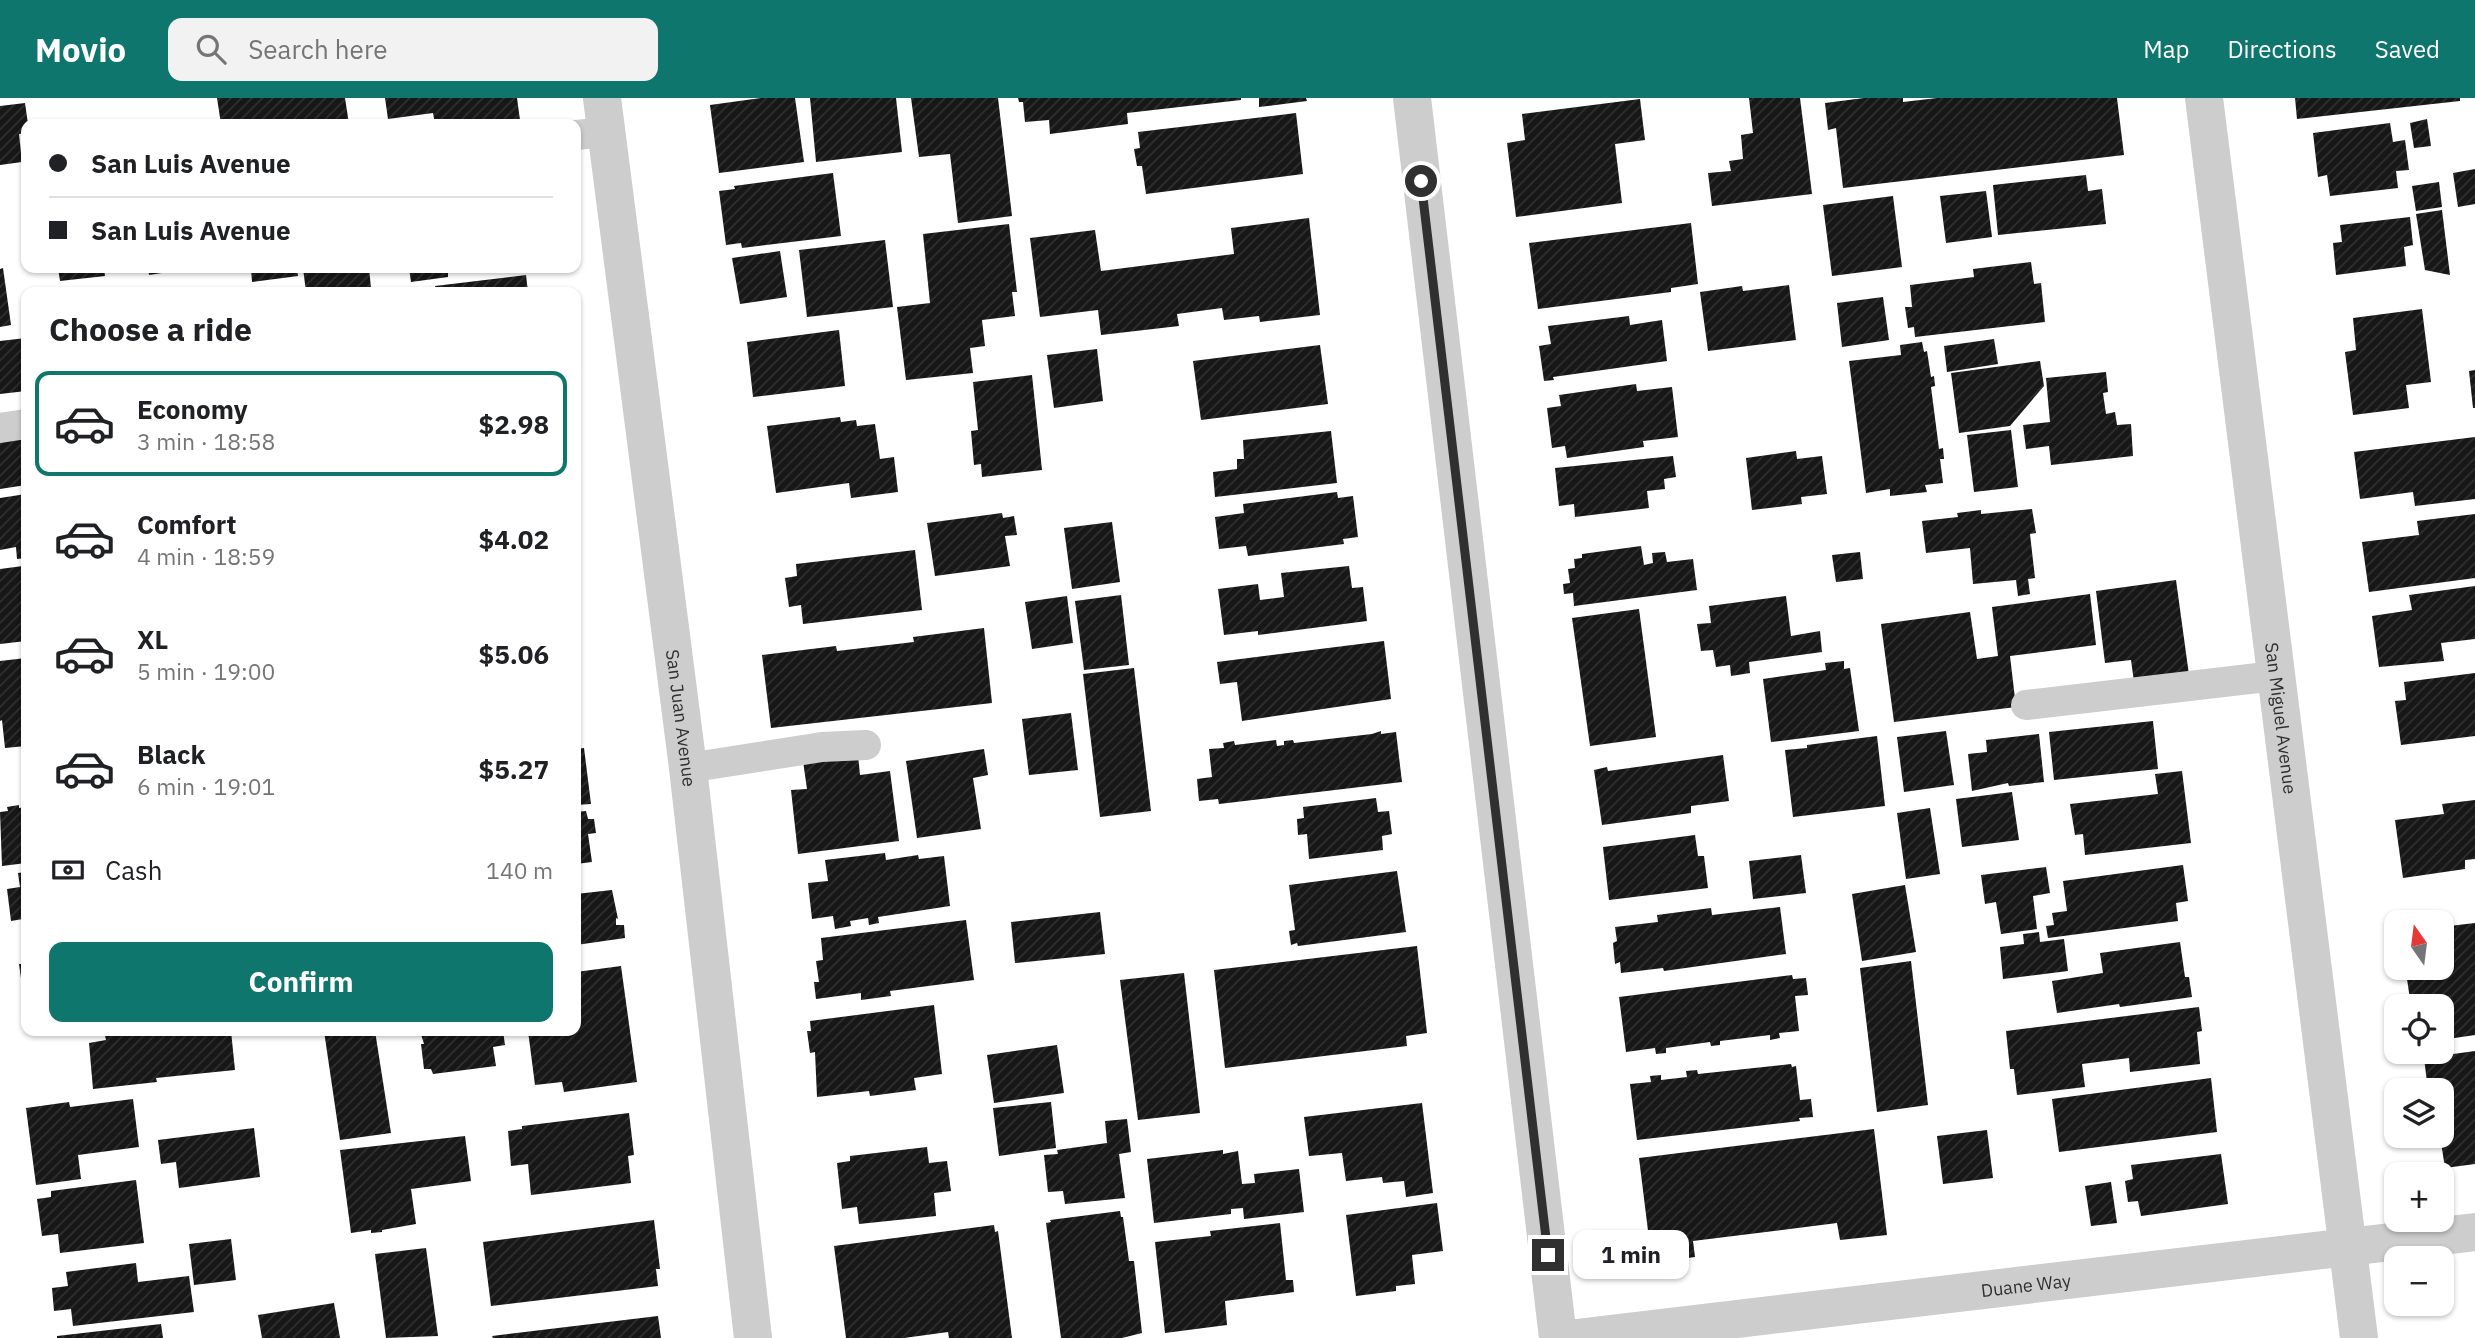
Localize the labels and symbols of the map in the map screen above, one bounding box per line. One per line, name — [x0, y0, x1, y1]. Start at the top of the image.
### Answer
route start — [1405, 165, 1437, 197]
street label: San Miguel Avenue — [2261, 641, 2302, 795]
street label: San Juan Avenue — [661, 648, 702, 788]
north arrow — [2384, 910, 2454, 980]
callout: 1 min — [1572, 1230, 1688, 1280]
route end — [1532, 1239, 1564, 1271]
street label: Duane Way — [1980, 1268, 2072, 1302]

